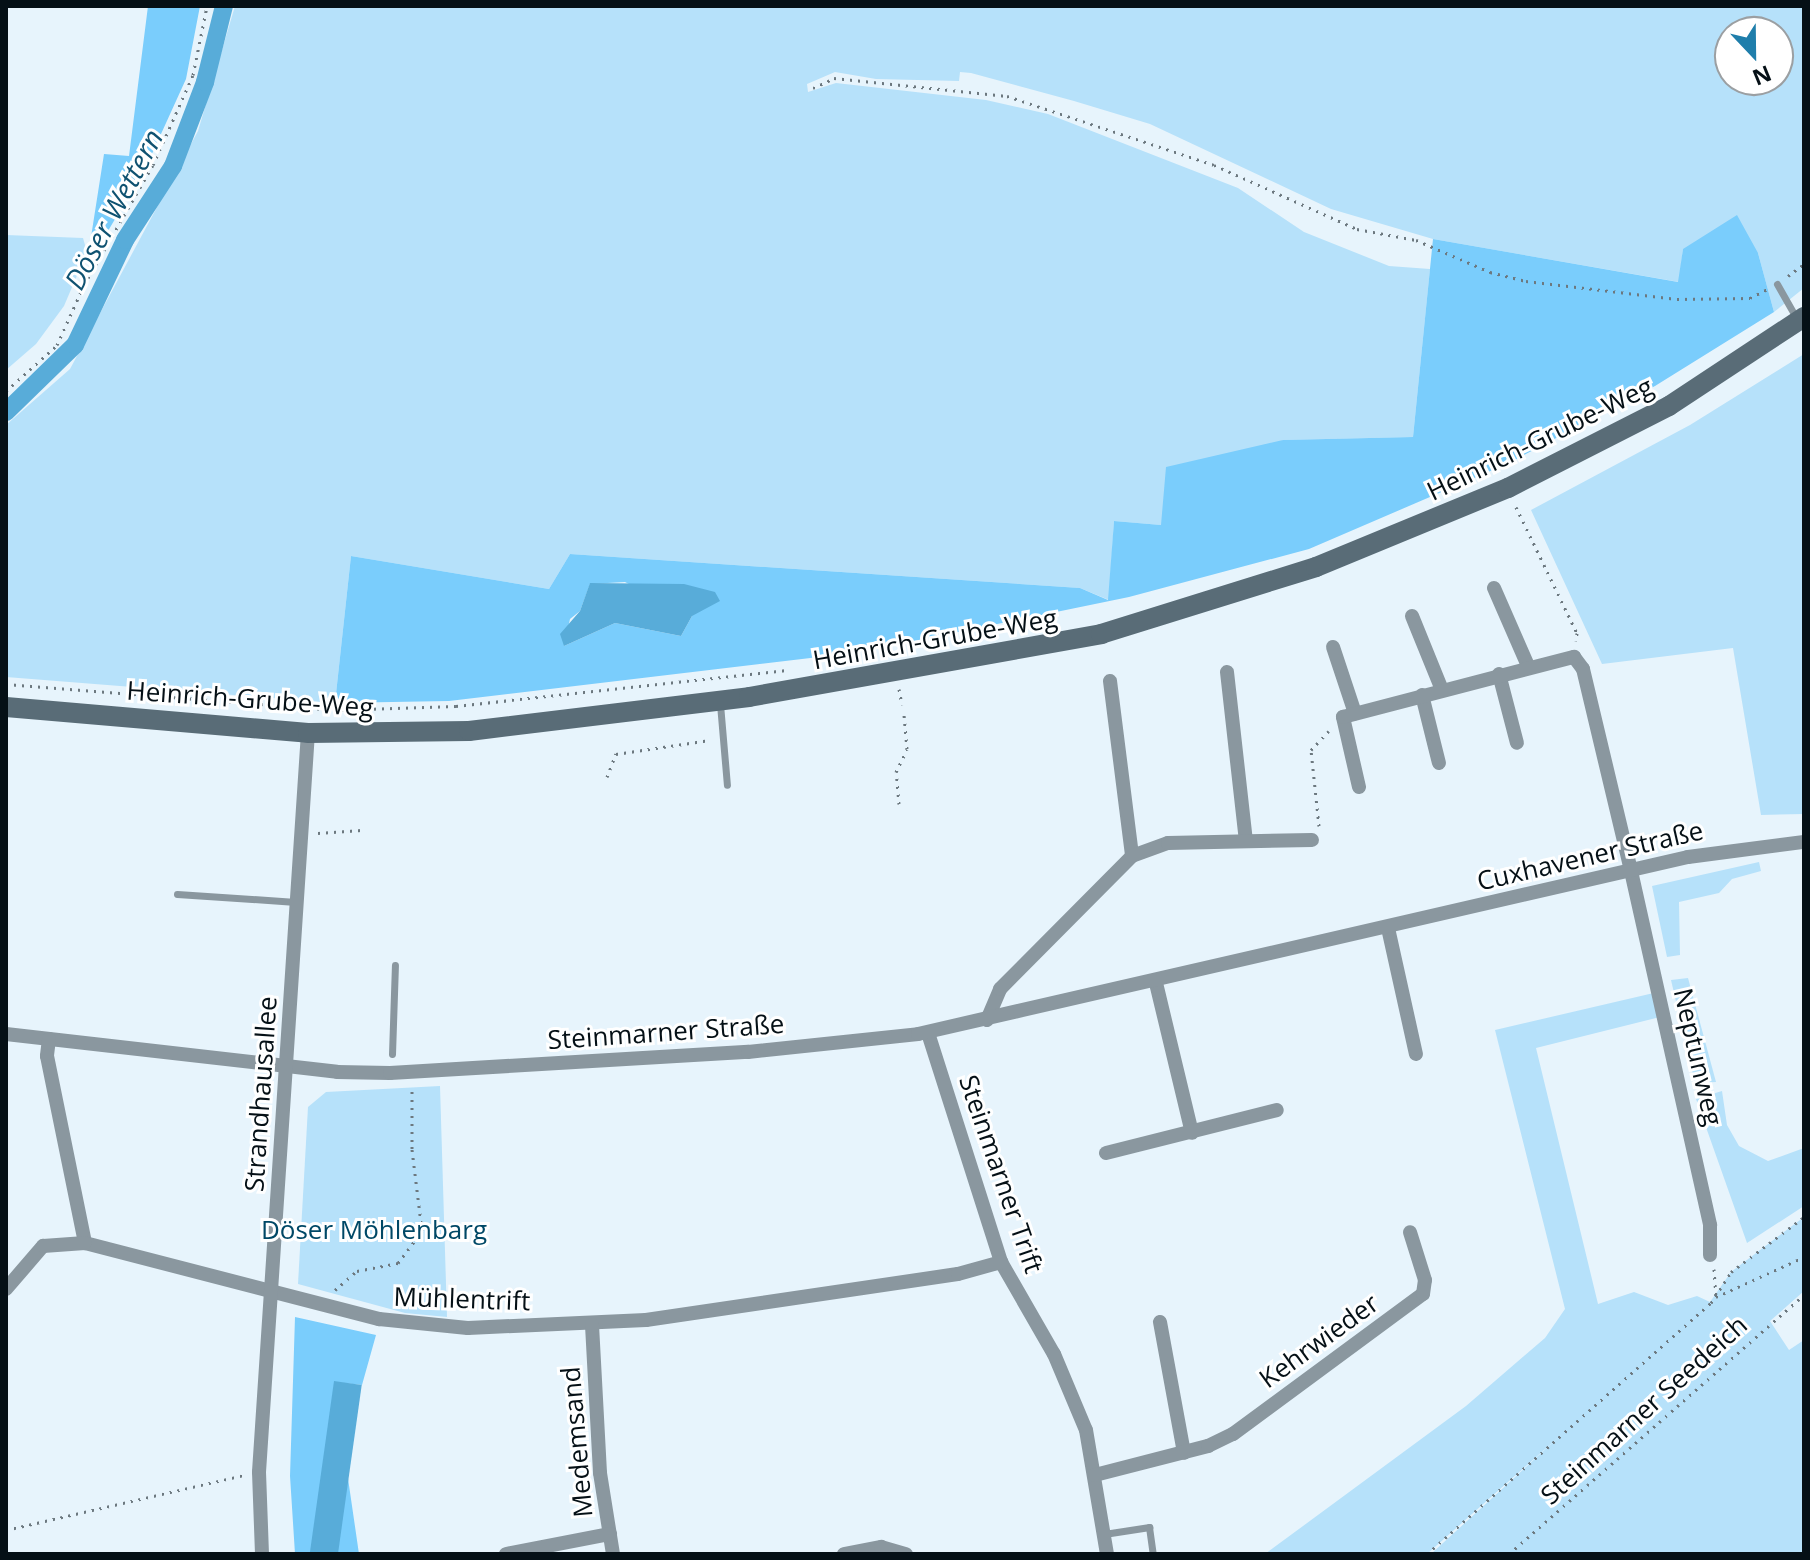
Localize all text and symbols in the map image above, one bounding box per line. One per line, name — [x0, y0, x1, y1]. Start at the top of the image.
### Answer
north arrow — [1714, 16, 1794, 96]
text: N — [1748, 59, 1776, 94]
water label: Döser Wettern — [57, 123, 169, 295]
street label: Heinrich-Grube-Weg — [1422, 371, 1658, 507]
street label: Heinrich-Grube-Weg — [811, 602, 1059, 676]
street label: Heinrich-Grube-Weg — [126, 675, 374, 723]
street label: Cuxhavener Straße — [1474, 815, 1706, 897]
street label: Neptunweg — [1667, 985, 1729, 1129]
street label: Strandhausallee — [239, 995, 283, 1193]
street label: Steinmarner Straße — [547, 1008, 785, 1056]
street label: Steinmarner Trift — [953, 1071, 1049, 1277]
park label: Döser Möhlenbarg — [261, 1214, 487, 1246]
street label: Mühlentrift — [393, 1281, 531, 1317]
street label: Kehrwieder — [1253, 1287, 1385, 1395]
street label: Steinmarner Seedeich — [1534, 1309, 1754, 1511]
street label: Medemsand — [555, 1365, 599, 1519]

